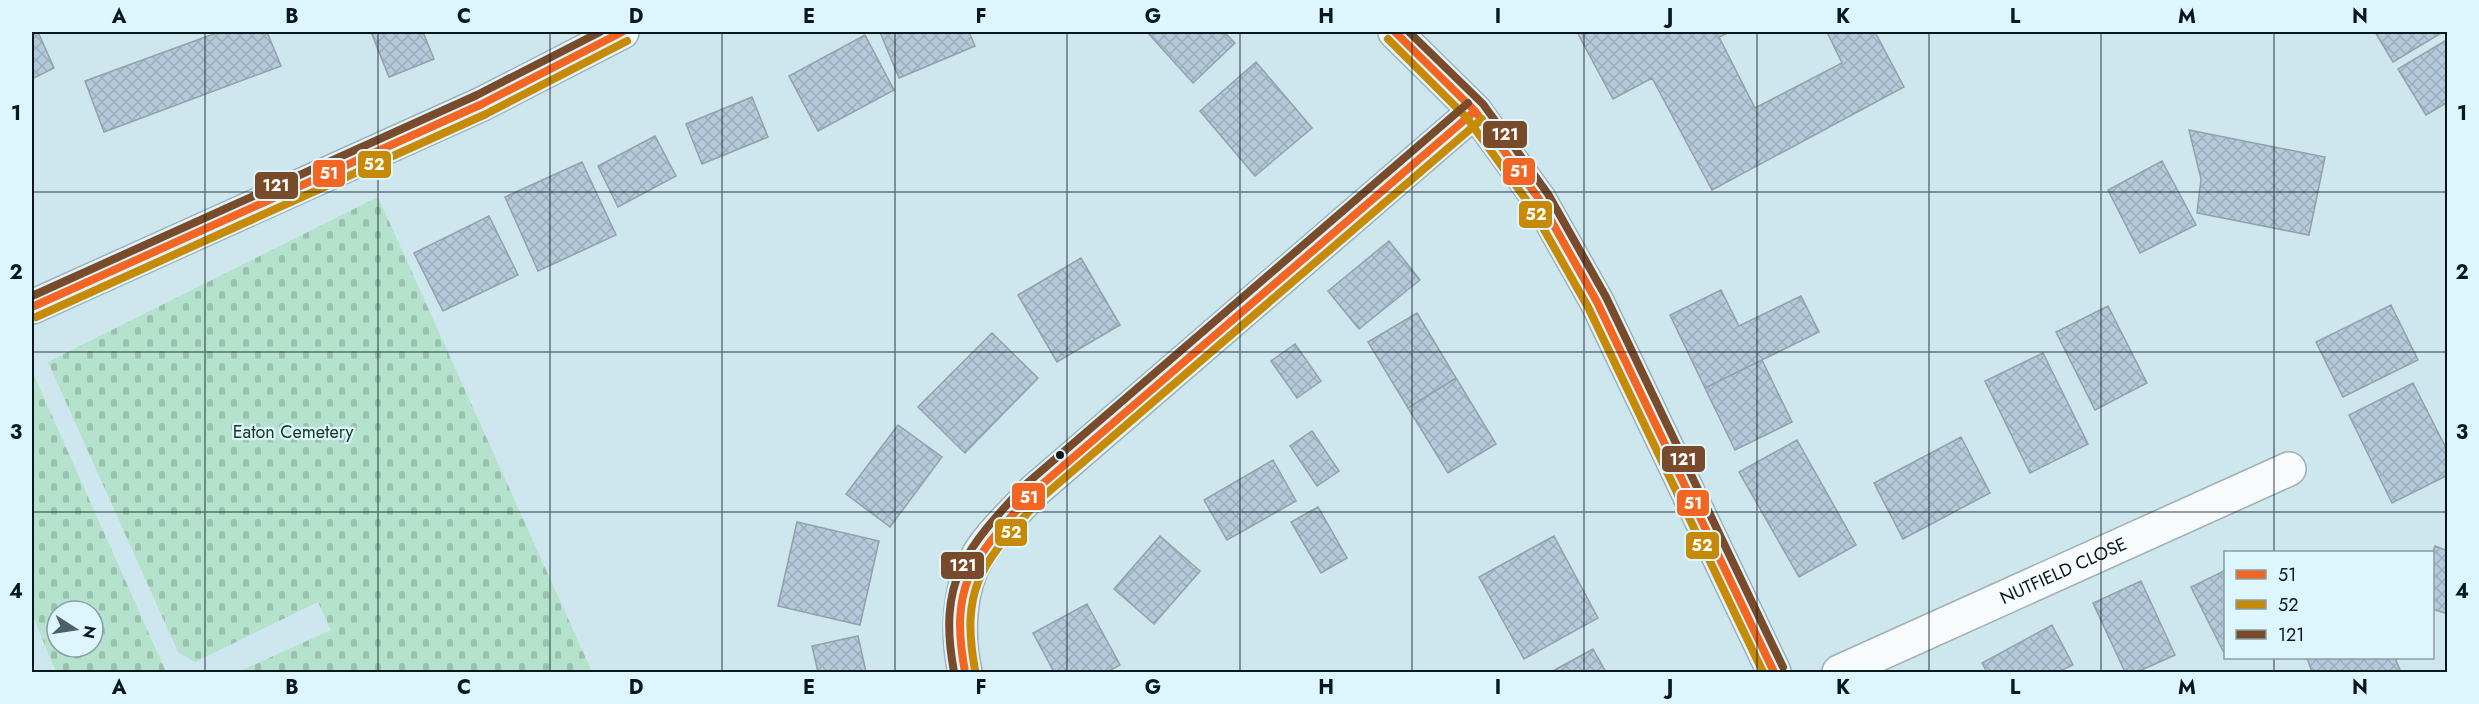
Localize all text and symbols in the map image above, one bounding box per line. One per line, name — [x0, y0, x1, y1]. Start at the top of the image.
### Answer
text: A — [111, 2, 127, 31]
text: B — [285, 2, 299, 31]
text: C — [457, 2, 471, 31]
text: D — [629, 2, 643, 31]
text: E — [803, 2, 815, 31]
text: F — [975, 2, 987, 31]
text: G — [1145, 2, 1161, 31]
text: H — [1318, 2, 1334, 31]
text: I — [1495, 2, 1501, 31]
text: J — [1663, 2, 1673, 31]
text: K — [1836, 2, 1850, 31]
text: L — [2010, 2, 2021, 31]
text: M — [2178, 2, 2196, 31]
text: N — [2352, 2, 2368, 31]
text: 1 — [11, 99, 21, 128]
text: 1 — [2457, 99, 2467, 128]
line badge: 121 — [1482, 120, 1528, 149]
text: 121 — [1492, 123, 1518, 146]
line badge: 52 — [357, 150, 392, 179]
text: 52 — [364, 153, 384, 176]
line badge: 51 — [1502, 157, 1536, 186]
line badge: 51 — [312, 159, 346, 188]
text: 51 — [1510, 160, 1528, 183]
text: 51 — [320, 162, 338, 185]
line badge: 121 — [254, 171, 299, 200]
text: 121 — [263, 174, 289, 197]
line badge: 52 — [1518, 200, 1553, 229]
text: 52 — [1526, 203, 1546, 226]
text: 2 — [9, 258, 23, 287]
text: 2 — [2455, 258, 2469, 287]
text: 3 — [10, 418, 22, 447]
text: 3 — [2456, 418, 2468, 447]
park label: Eaton Cemetery — [233, 419, 353, 445]
line badge: 121 — [1661, 445, 1706, 473]
text: 121 — [1670, 448, 1696, 471]
unlabelled marker — [1054, 449, 1066, 461]
line badge: 51 — [1011, 482, 1046, 511]
text: 51 — [1020, 486, 1038, 509]
line badge: 51 — [1676, 489, 1710, 517]
text: 51 — [1684, 492, 1702, 515]
line badge: 52 — [994, 518, 1028, 547]
text: 52 — [1001, 521, 1021, 544]
line badge: 52 — [1685, 531, 1720, 560]
street label: NUTFIELD CLOSE — [1996, 531, 2131, 611]
text: 52 — [1692, 534, 1712, 557]
line badge: 121 — [940, 551, 985, 580]
legend — [2224, 551, 2434, 659]
text: 121 — [950, 554, 976, 577]
text: 51 — [2278, 562, 2296, 588]
text: 4 — [9, 577, 23, 606]
text: 4 — [2455, 577, 2469, 606]
text: 52 — [2278, 592, 2298, 618]
north arrow — [45, 599, 105, 659]
text: 121 — [2278, 622, 2304, 648]
text: N — [77, 623, 102, 641]
text: A — [111, 673, 127, 702]
text: B — [285, 673, 299, 702]
text: C — [457, 673, 471, 702]
text: D — [629, 673, 643, 702]
text: E — [803, 673, 815, 702]
text: F — [975, 673, 987, 702]
text: G — [1145, 673, 1161, 702]
text: H — [1318, 673, 1334, 702]
text: I — [1495, 673, 1501, 702]
text: J — [1663, 673, 1673, 702]
text: K — [1836, 673, 1850, 702]
text: L — [2010, 673, 2021, 702]
text: M — [2178, 673, 2196, 702]
text: N — [2352, 673, 2368, 702]

